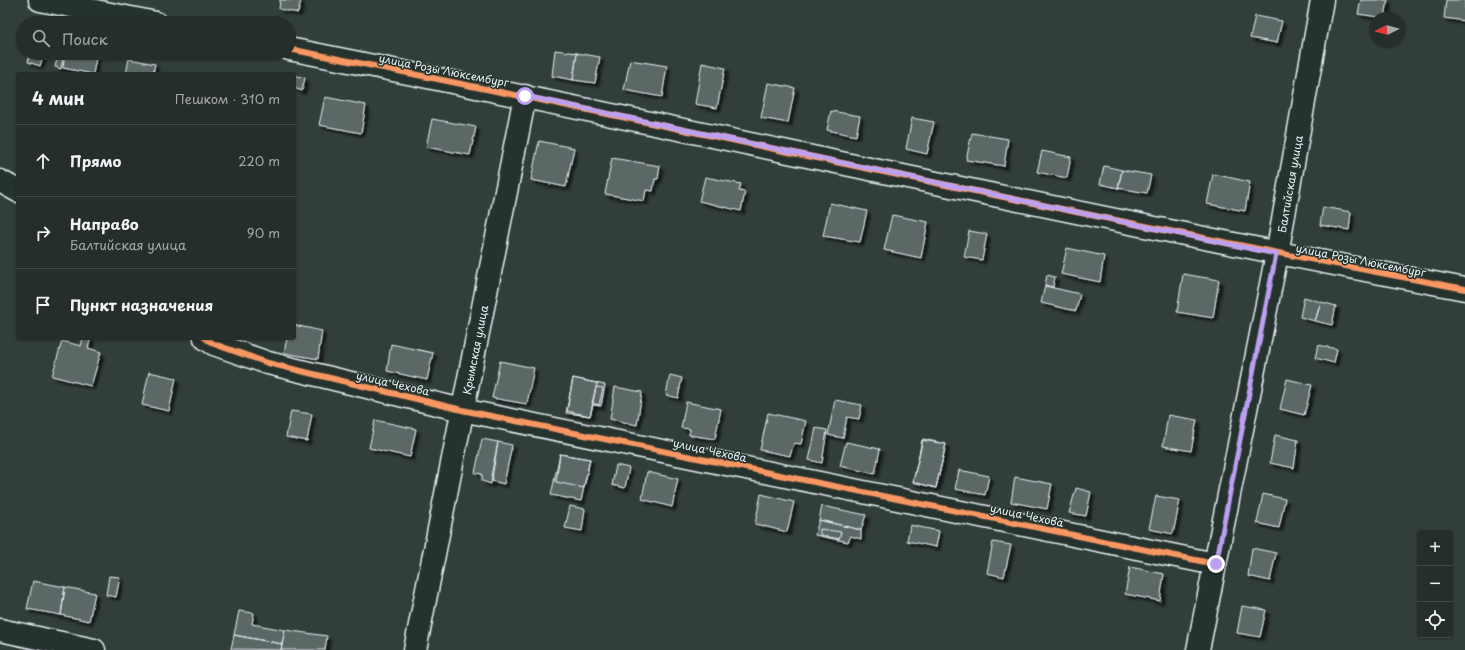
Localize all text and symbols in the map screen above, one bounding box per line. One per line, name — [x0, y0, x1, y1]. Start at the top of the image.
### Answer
north arrow — [1369, 12, 1405, 48]
search box — [16, 16, 296, 60]
icon: search — [30, 27, 52, 49]
text: Поиск — [62, 27, 108, 50]
street label: улица Розы Люксембург — [378, 49, 511, 91]
text: 4 мин — [32, 85, 85, 111]
route start — [516, 87, 534, 105]
text: Пешком · 310 m — [175, 89, 280, 108]
street label: Балтийская улица — [1272, 134, 1306, 234]
text: Прямо — [70, 149, 121, 172]
icon: ahead — [32, 150, 54, 172]
text: 220 m — [238, 151, 280, 170]
text: Направо — [70, 212, 139, 235]
icon: right — [32, 222, 54, 244]
text: 90 m — [247, 223, 280, 242]
text: Балтийская улица — [70, 235, 186, 254]
street label: улица Розы Люксембург — [1295, 239, 1428, 281]
text: Пункт назначения — [70, 293, 213, 316]
icon: arrive — [32, 294, 54, 316]
street label: Крымская улица — [457, 304, 492, 396]
street label: улица Чехова — [355, 366, 432, 400]
street label: улица Чехова — [672, 434, 749, 466]
street label: улица Чехова — [989, 499, 1066, 531]
map controls — [1417, 530, 1453, 638]
button: + — [1417, 530, 1453, 566]
route end — [1207, 555, 1225, 573]
button: − — [1417, 566, 1453, 602]
button: locate — [1417, 602, 1453, 638]

